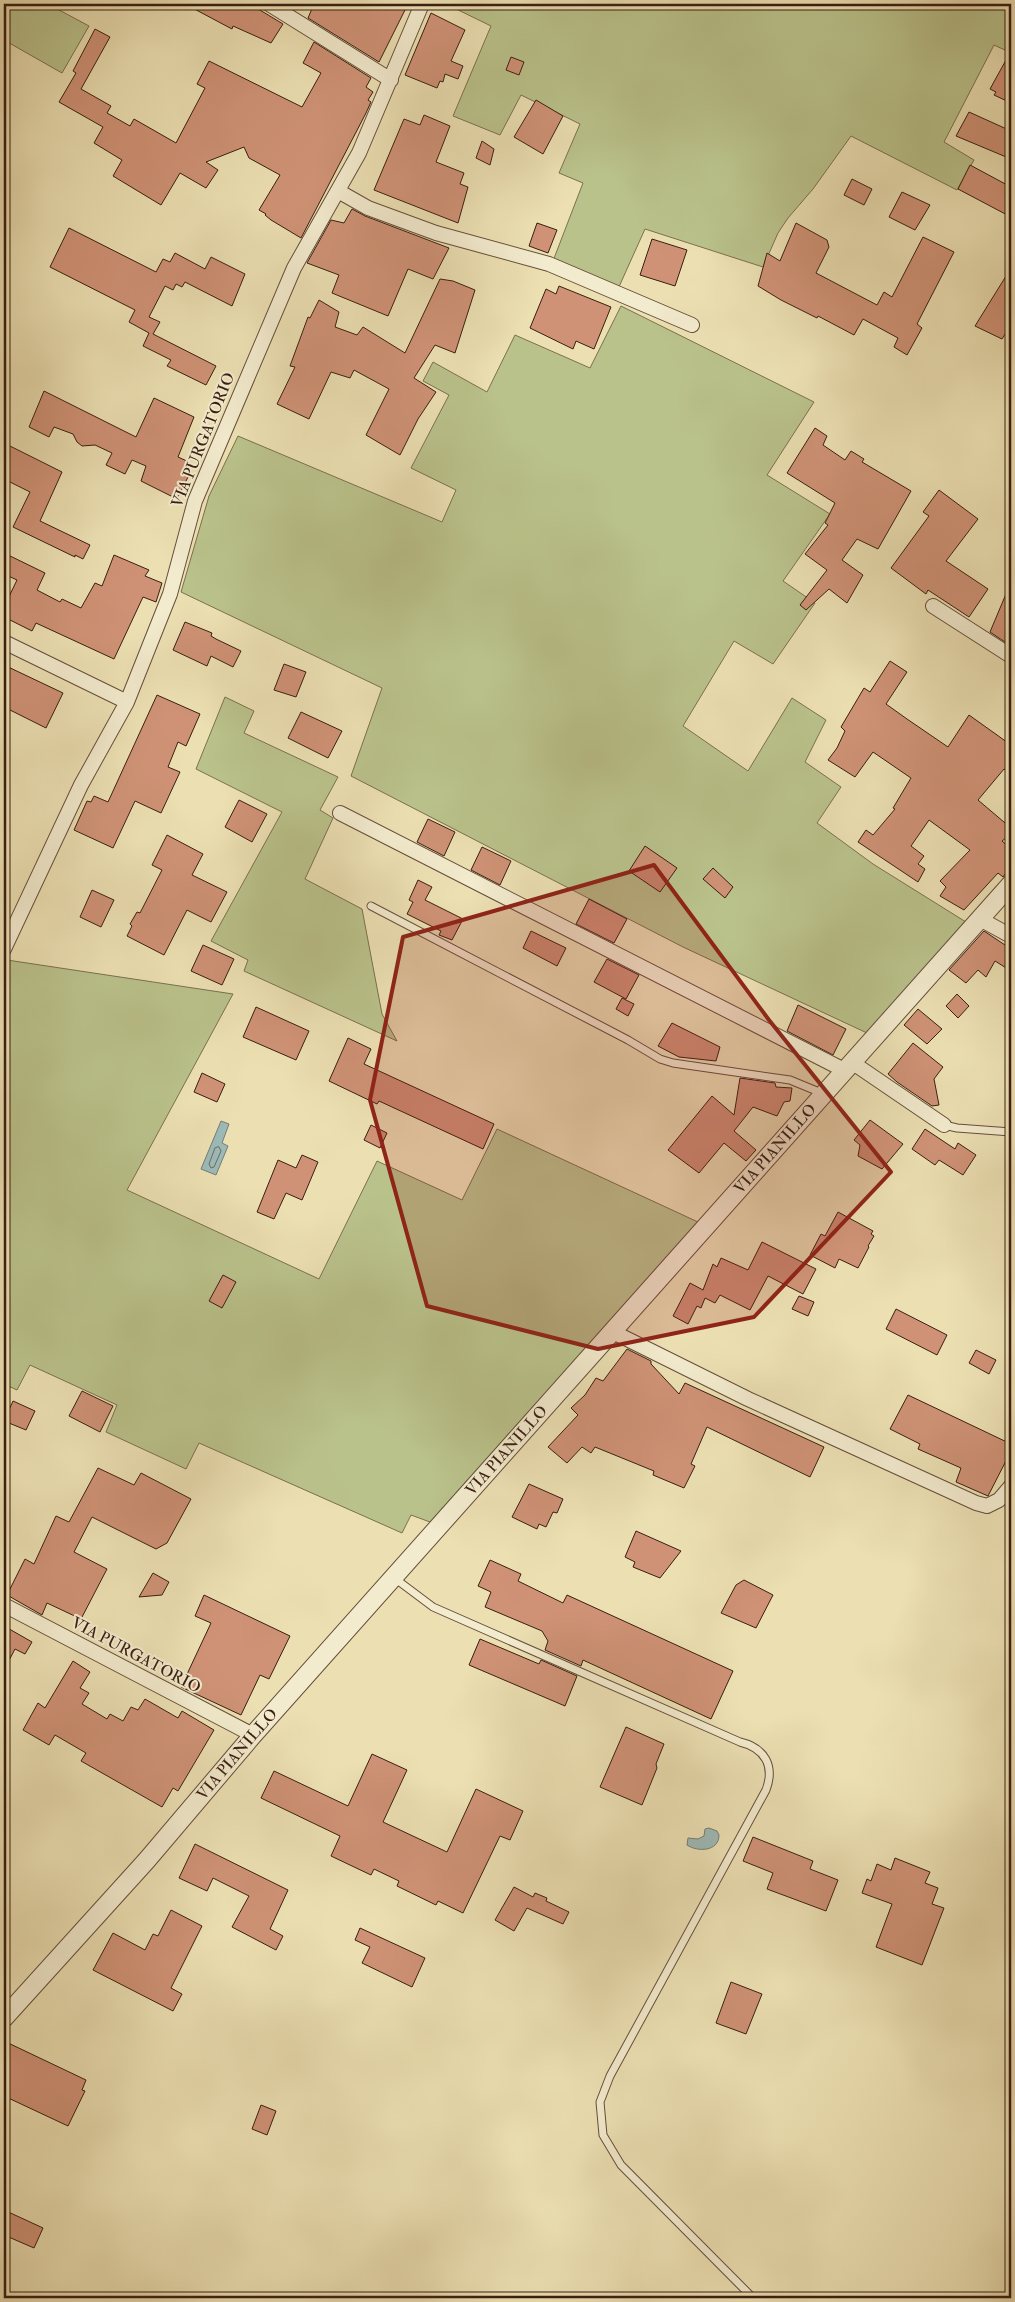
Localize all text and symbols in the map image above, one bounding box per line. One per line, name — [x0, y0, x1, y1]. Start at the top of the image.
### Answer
street label: VIA PURGATORIO — [167, 370, 239, 510]
street label: VIA PIANILLO — [730, 1099, 821, 1198]
street label: VIA PIANILLO — [461, 1401, 552, 1500]
street label: VIA PURGATORIO — [68, 1612, 204, 1698]
street label: VIA PIANILLO — [192, 1704, 282, 1804]

